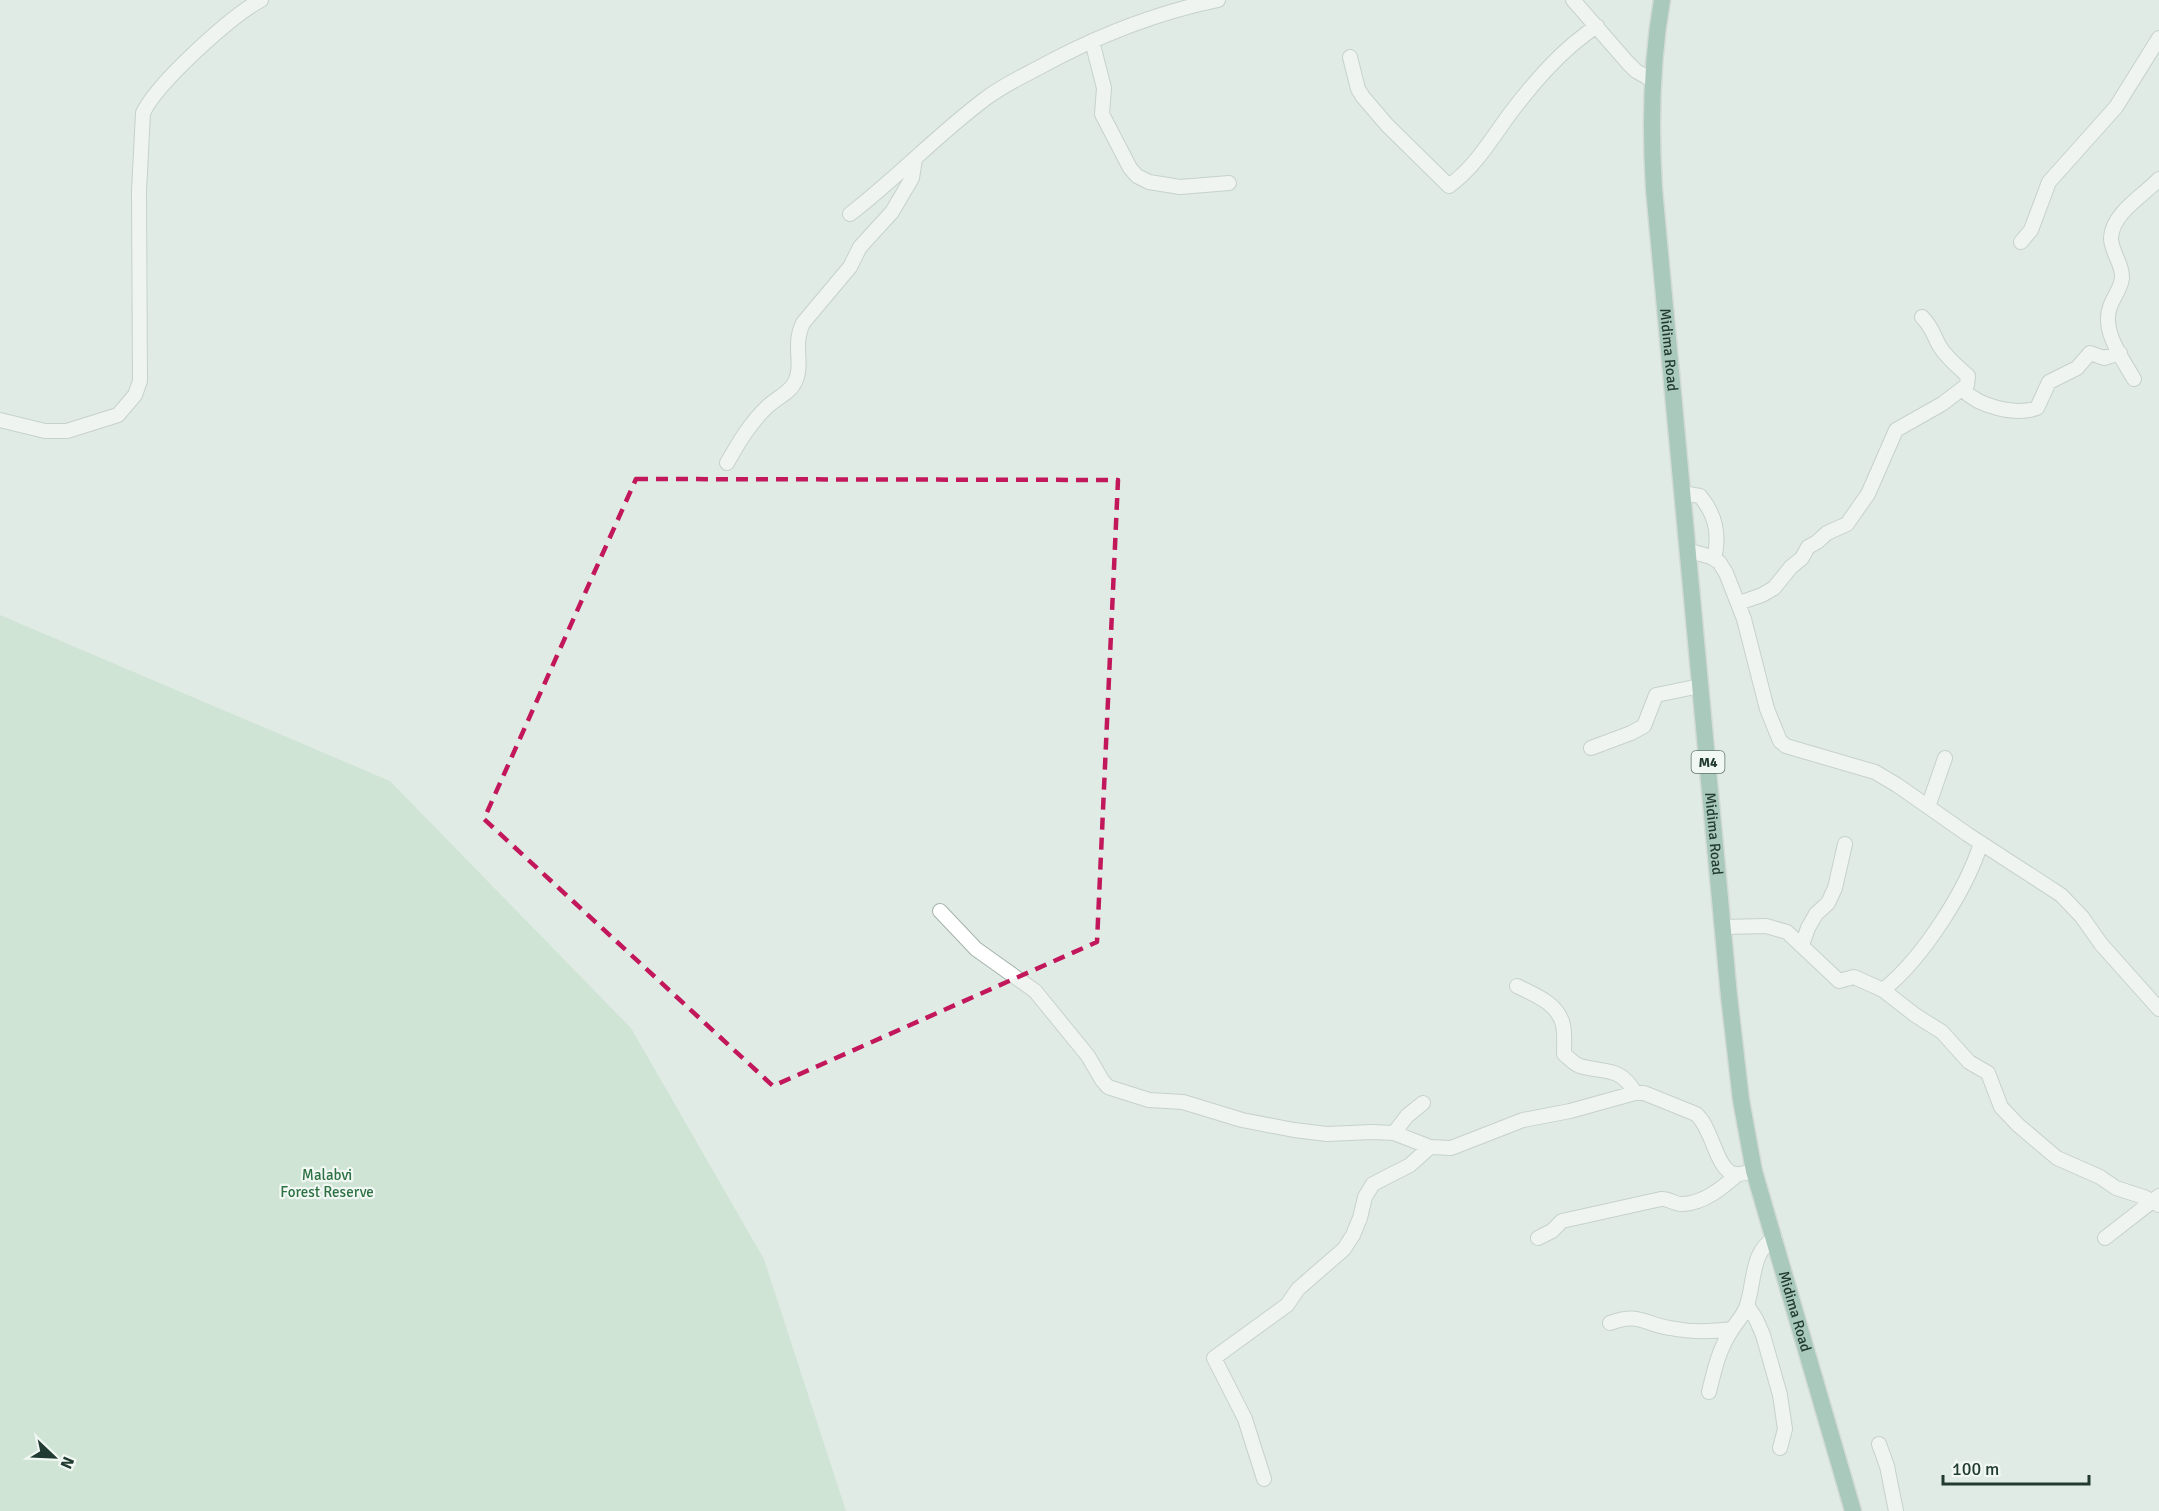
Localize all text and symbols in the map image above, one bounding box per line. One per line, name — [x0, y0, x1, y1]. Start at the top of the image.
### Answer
street label: Midima Road — [1656, 307, 1682, 392]
road number: M4 — [1692, 751, 1724, 773]
street label: Midima Road — [1701, 791, 1727, 876]
park label: Malabvi Forest Reserve — [280, 1166, 374, 1201]
street label: Midima Road — [1775, 1269, 1815, 1354]
north arrow — [24, 1427, 84, 1487]
scale bar — [1943, 1448, 2088, 1486]
text: N — [56, 1453, 78, 1472]
text: 100 m — [1952, 1458, 1999, 1480]

